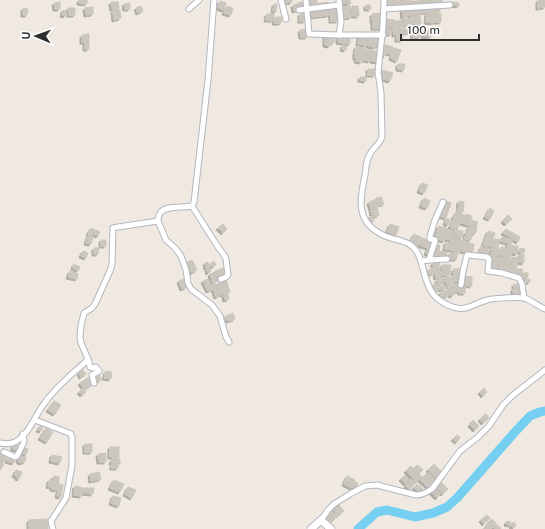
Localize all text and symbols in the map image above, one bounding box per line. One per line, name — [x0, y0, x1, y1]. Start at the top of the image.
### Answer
north arrow — [16, 16, 56, 56]
scale bar — [401, 16, 479, 42]
text: 100 m — [407, 23, 440, 37]
text: U — [20, 31, 32, 40]

